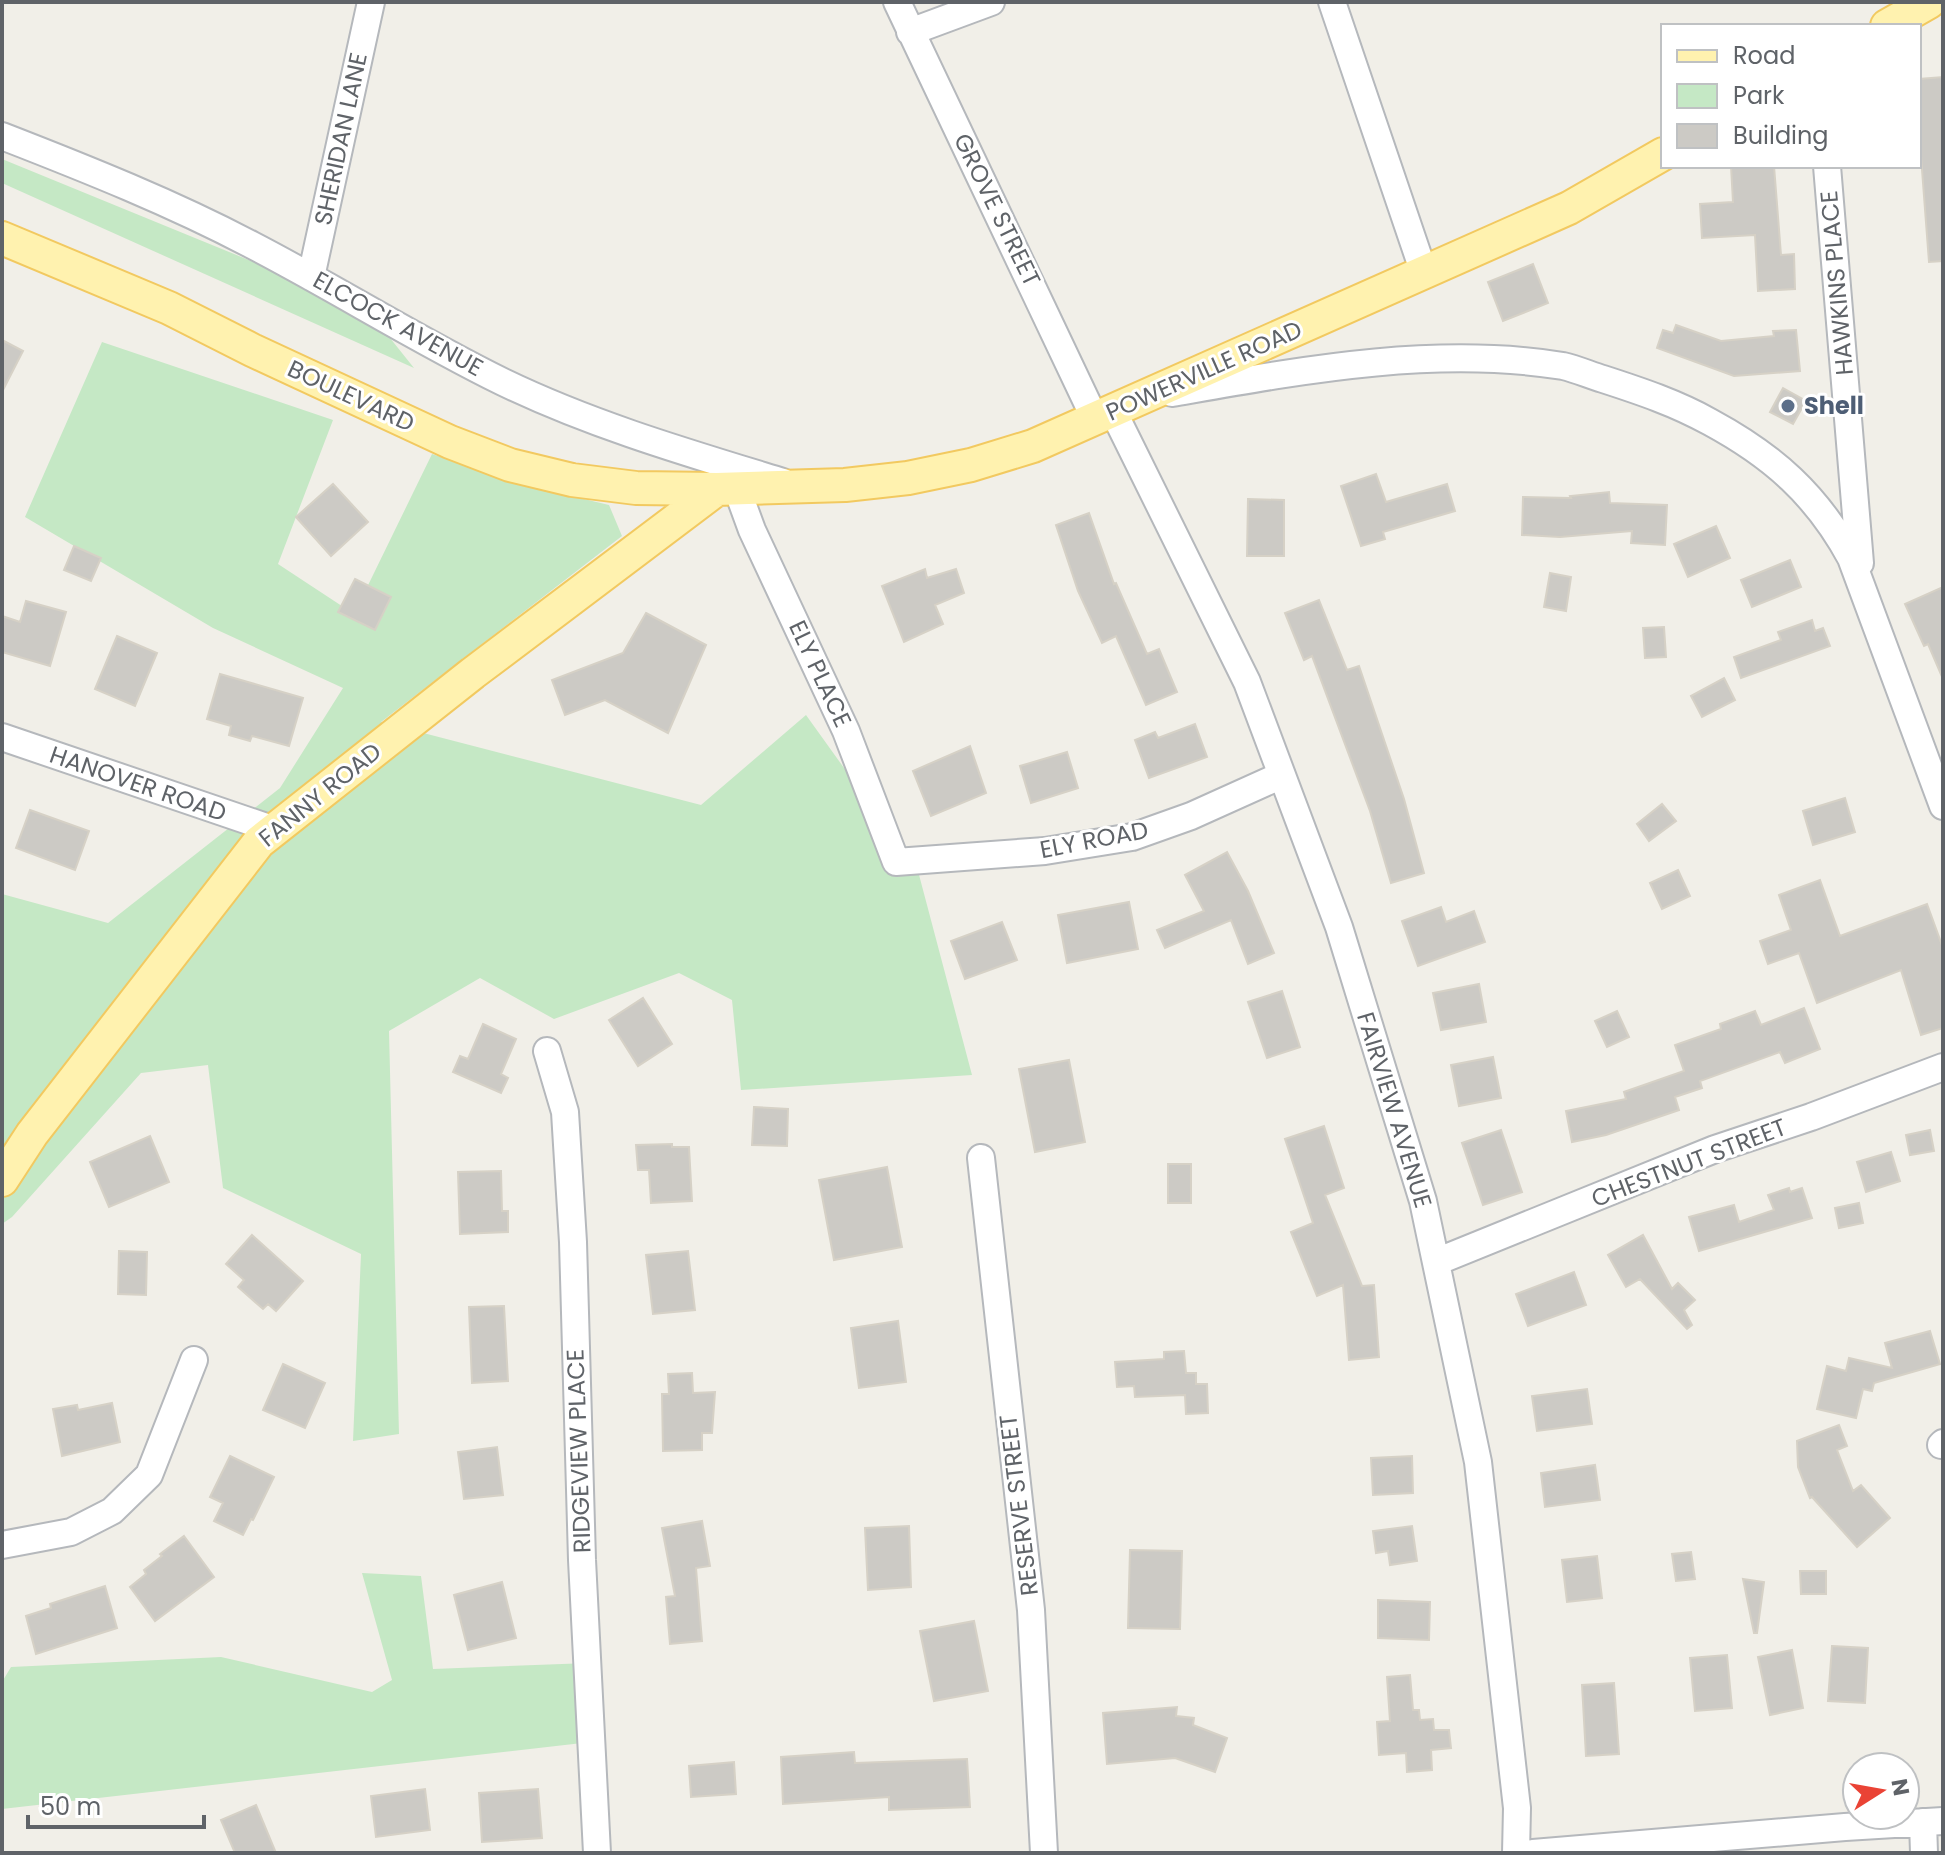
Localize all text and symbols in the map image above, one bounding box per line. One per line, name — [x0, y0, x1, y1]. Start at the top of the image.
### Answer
legend — [1661, 24, 1921, 168]
text: Road — [1733, 39, 1795, 72]
street label: SHERIDAN LANE — [306, 50, 375, 228]
text: Park — [1733, 79, 1785, 112]
text: Building — [1733, 119, 1829, 152]
street label: GROVE STREET — [946, 128, 1049, 292]
street label: HAWKINS PLACE — [1812, 189, 1861, 377]
street label: ELCOCK AVENUE — [307, 263, 489, 384]
street label: POWERVILLE ROAD — [1101, 313, 1307, 429]
street label: BOULEVARD — [282, 352, 420, 439]
place label: Shell — [1804, 389, 1864, 422]
marker: Shell — [1779, 397, 1797, 415]
street label: ELY PLACE — [781, 615, 860, 733]
street label: FANNY ROAD — [251, 735, 388, 854]
street label: HANOVER ROAD — [45, 738, 231, 829]
street label: ELY ROAD — [1037, 813, 1151, 866]
street label: FAIRVIEW AVENUE — [1349, 1008, 1440, 1212]
street label: CHESTNUT STREET — [1587, 1110, 1791, 1215]
street label: RIDGEVIEW PLACE — [558, 1349, 599, 1554]
street label: RESERVE STREET — [991, 1413, 1046, 1597]
north arrow — [1841, 1751, 1921, 1831]
text: N — [1883, 1776, 1917, 1798]
scale bar — [28, 1779, 204, 1829]
text: 50 m — [40, 1790, 101, 1823]

